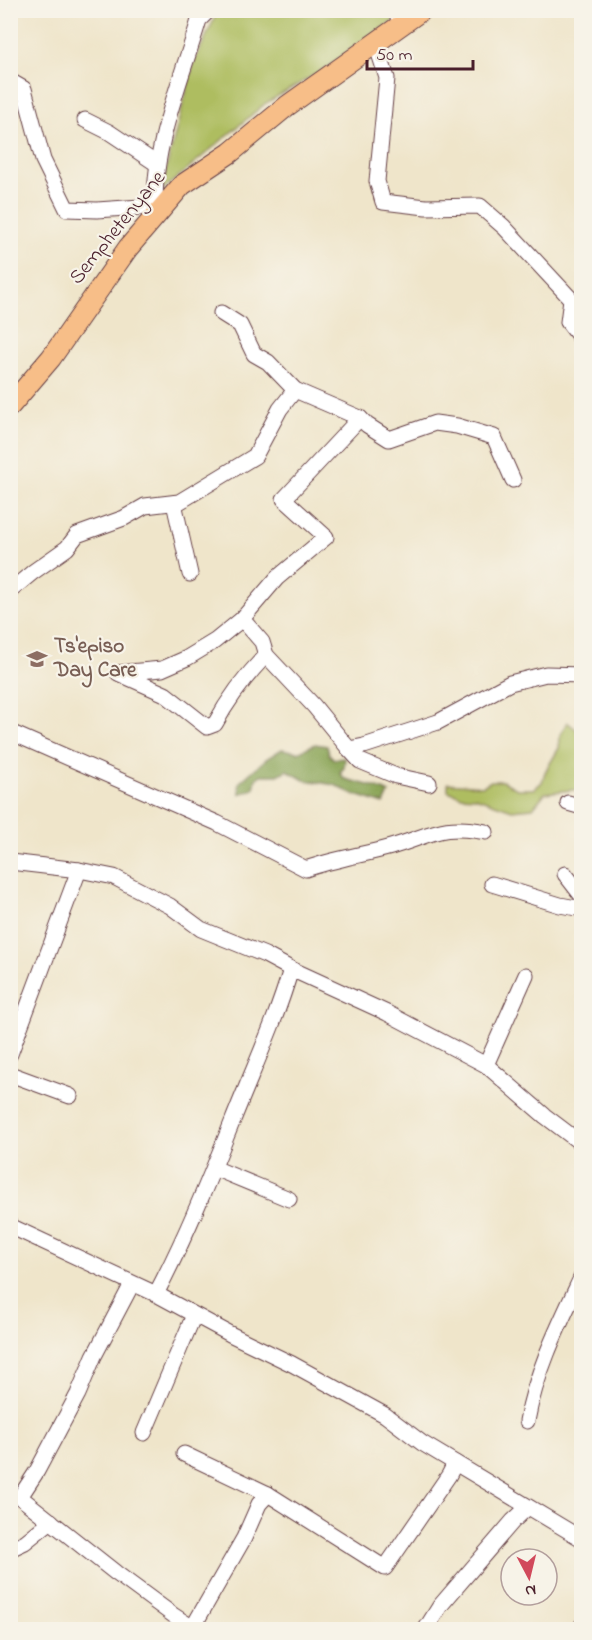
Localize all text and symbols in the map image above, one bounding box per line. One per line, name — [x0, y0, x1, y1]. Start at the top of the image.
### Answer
scale bar — [367, 33, 474, 71]
text: 50 m — [376, 43, 413, 69]
street label: Semphetenyane — [63, 164, 175, 293]
place label: Ts'episo Day Care — [53, 632, 137, 688]
school or university icon: Ts'episo Day Care — [25, 647, 49, 671]
north arrow — [499, 1547, 559, 1607]
text: N — [524, 1577, 537, 1602]

